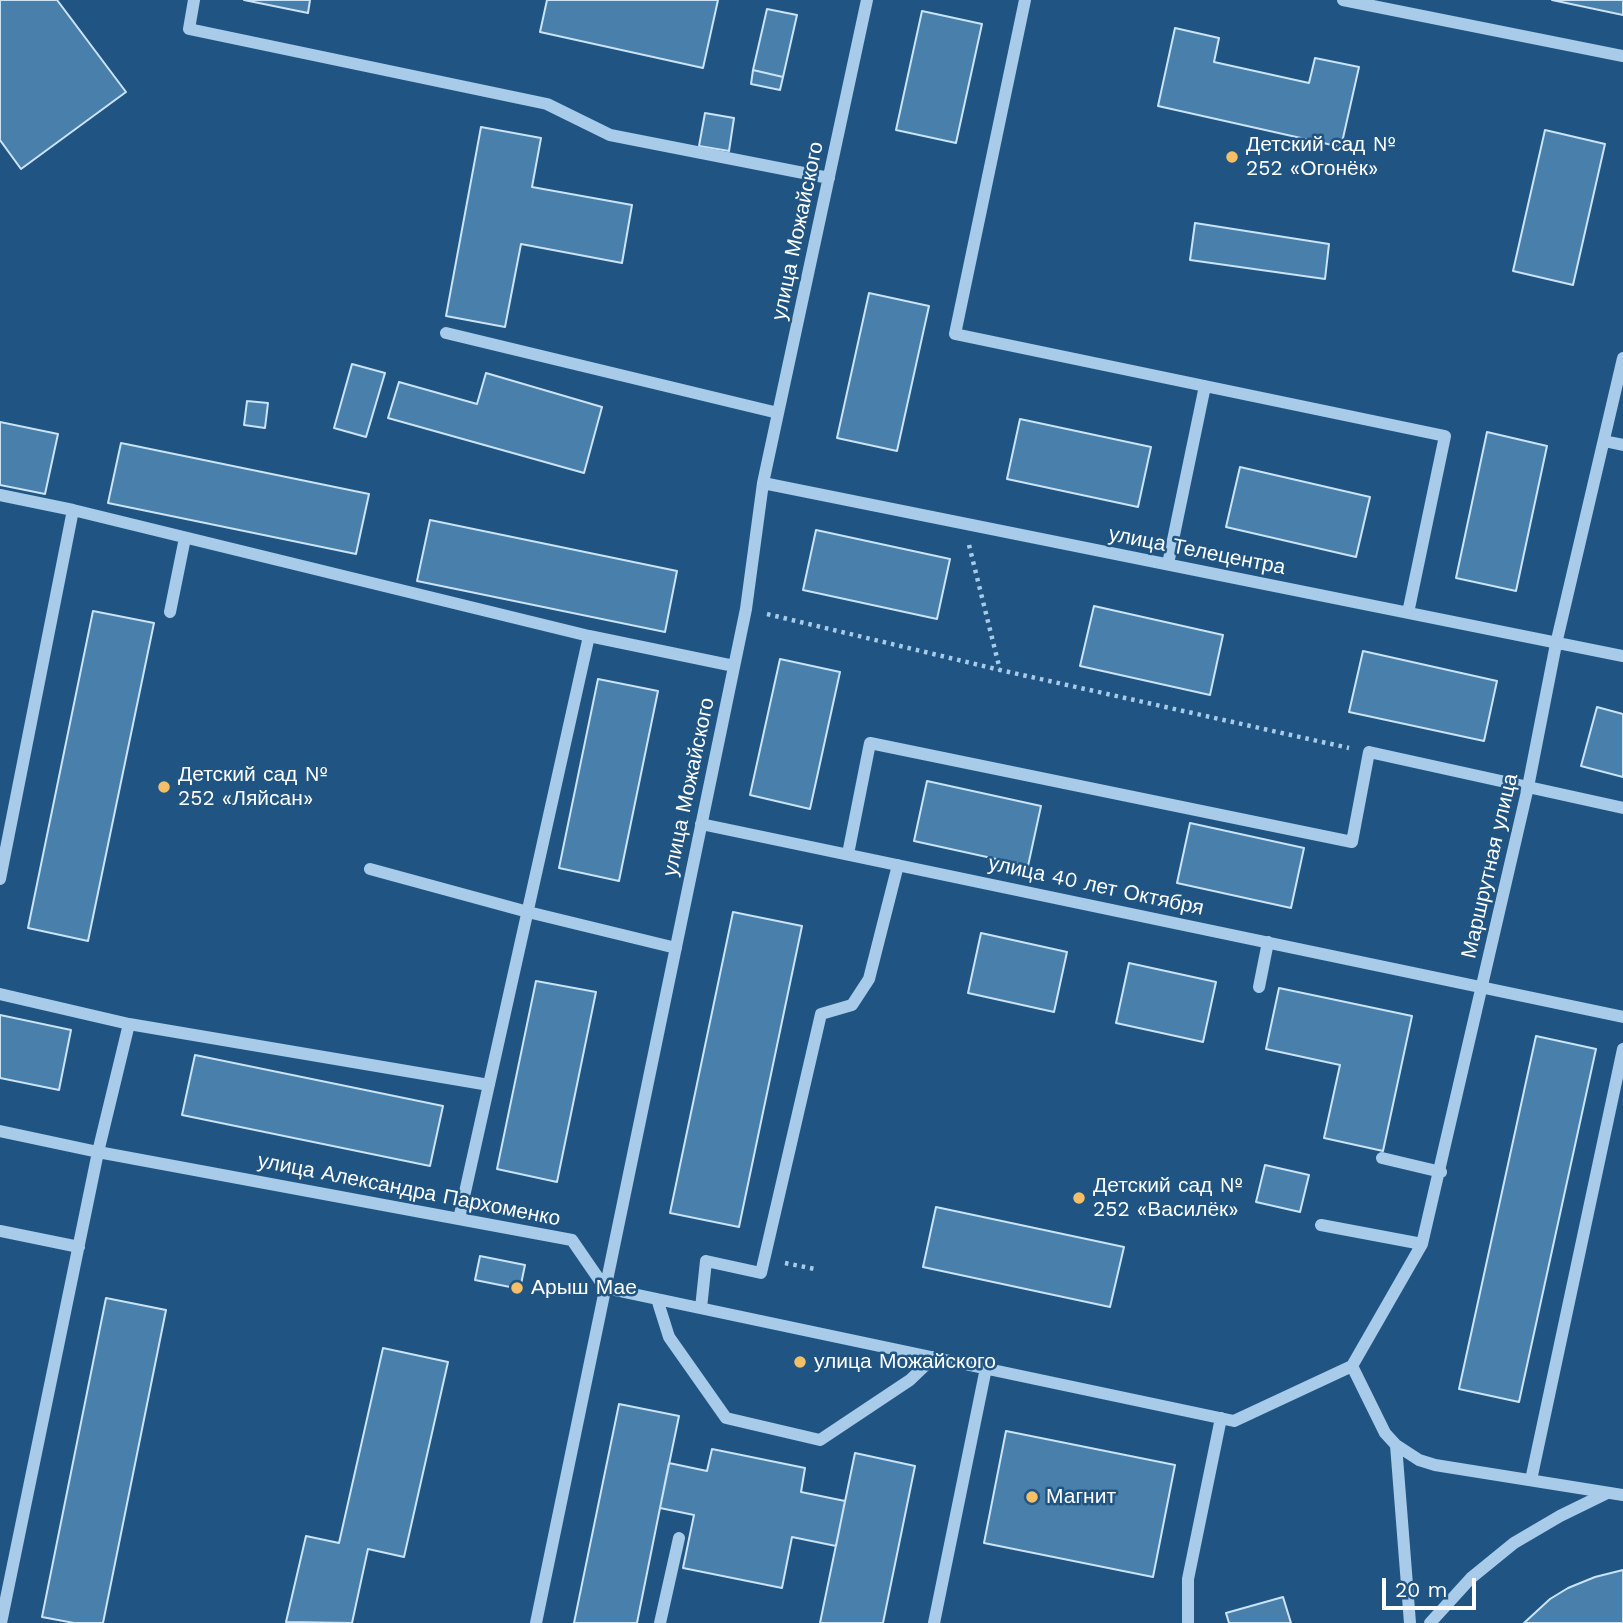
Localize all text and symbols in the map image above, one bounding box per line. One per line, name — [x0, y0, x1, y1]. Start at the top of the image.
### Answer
place label: Детский сад № 252 «Огонёк» — [1246, 132, 1395, 182]
street label: улица Можайского — [767, 139, 829, 323]
marker: Детский сад № 252 «Огонёк» — [1224, 149, 1240, 165]
street label: улица Телецентра — [1106, 522, 1288, 580]
street label: улица Можайского — [658, 695, 720, 879]
place label: Детский сад № 252 «Ляйсан» — [178, 762, 327, 812]
street label: Маршрутная улица — [1456, 771, 1524, 961]
marker: Детский сад № 252 «Ляйсан» — [156, 779, 172, 795]
street label: улица 40 лет Октября — [986, 851, 1206, 921]
street label: улица Александра Пархоменко — [256, 1148, 562, 1232]
place label: Детский сад № 252 «Василёк» — [1093, 1173, 1242, 1223]
marker: Детский сад № 252 «Василёк» — [1071, 1190, 1087, 1206]
place label: Арыш Мае — [531, 1275, 637, 1301]
marker: Арыш Мае — [509, 1280, 525, 1296]
place label: улица Можайского — [814, 1349, 996, 1375]
marker: улица Можайского — [792, 1354, 808, 1370]
place label: Магнит — [1046, 1484, 1116, 1510]
marker: Магнит — [1024, 1489, 1040, 1505]
scale bar — [1385, 1564, 1480, 1608]
text: 20 m — [1395, 1577, 1447, 1602]

